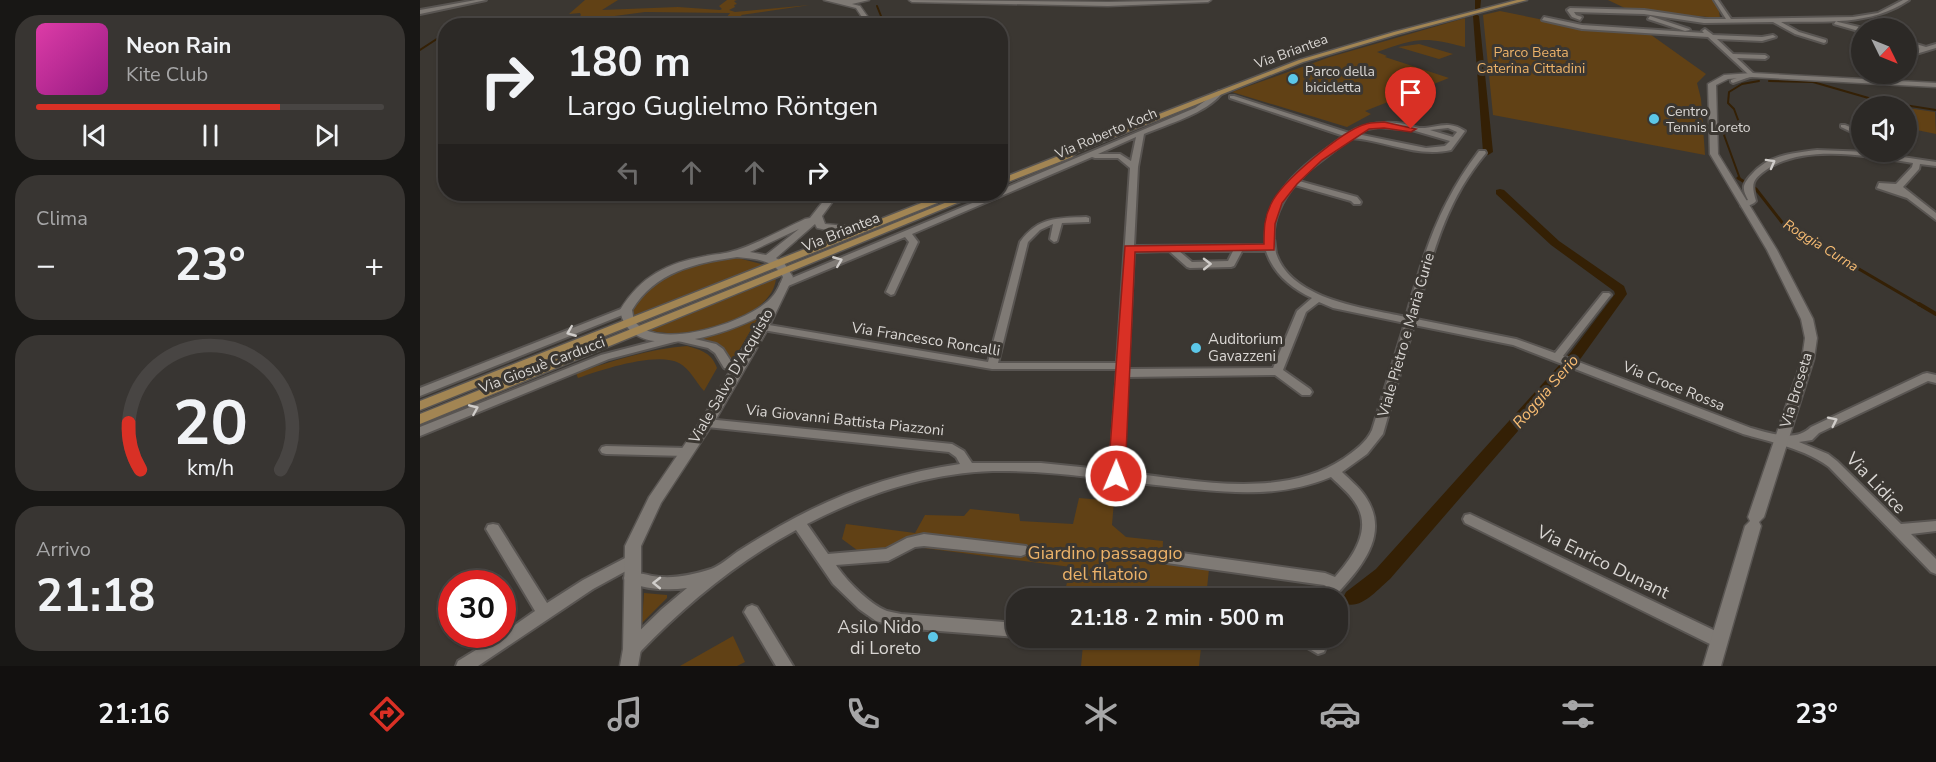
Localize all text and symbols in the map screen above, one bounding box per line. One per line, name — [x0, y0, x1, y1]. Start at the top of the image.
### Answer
north arrow — [1851, 18, 1917, 84]
map controls — [1851, 18, 1917, 162]
street label: Via Briantea — [1251, 29, 1330, 74]
text: Neon Rain — [126, 31, 231, 61]
text: 180 m — [567, 34, 691, 91]
icon: right — [468, 42, 546, 120]
park label: Parco Beata Caterina Cittadini — [1477, 43, 1585, 78]
text: Kite Club — [126, 61, 208, 88]
place label: Parco della bicicletta — [1305, 62, 1375, 97]
pin — [1385, 67, 1436, 129]
marker: Parco della bicicletta — [1286, 72, 1300, 86]
icon: arrive — [1394, 76, 1427, 109]
text: Largo Guglielmo Röntgen — [567, 88, 878, 125]
button: sound — [1851, 96, 1917, 162]
place label: Centro Tennis Loreto — [1666, 102, 1751, 137]
street label: Via Roberto Koch — [1051, 103, 1160, 164]
marker: Centro Tennis Loreto — [1647, 112, 1661, 126]
icon: previous — [78, 119, 111, 152]
icon: pause — [194, 119, 227, 152]
icon: next — [310, 119, 343, 152]
icon: left — [612, 156, 645, 189]
icon: ahead — [675, 156, 708, 189]
icon: ahead — [738, 156, 771, 189]
icon: right — [801, 156, 834, 189]
one-way arrow — [1765, 159, 1775, 170]
text: Clima — [36, 205, 88, 232]
street label: Via Briantea — [798, 207, 883, 257]
water label: Roggia Curna — [1780, 215, 1862, 276]
text: 23° — [174, 235, 246, 296]
text: − — [36, 243, 56, 288]
text: + — [364, 243, 384, 288]
street label: Viale Pietro e Maria Curie — [1373, 250, 1439, 420]
one-way arrow — [832, 255, 843, 268]
one-way arrow — [1202, 258, 1211, 270]
street label: Viale Salvo D'Acquisto — [684, 305, 778, 448]
street label: Via Francesco Roncalli — [849, 317, 1002, 361]
one-way arrow — [567, 325, 578, 337]
place label: Auditorium Gavazzeni — [1208, 329, 1283, 366]
street label: Via Giosuè Carducci — [475, 332, 608, 399]
marker: Auditorium Gavazzeni — [1189, 341, 1203, 355]
water label: Roggia Serio — [1508, 350, 1584, 433]
street label: Via Broseta — [1775, 350, 1817, 431]
street label: Via Croce Rossa — [1619, 356, 1728, 416]
text: 20 — [173, 381, 247, 466]
street label: Via Giovanni Battista Piazzoni — [744, 400, 945, 440]
one-way arrow — [468, 404, 479, 416]
one-way arrow — [1827, 417, 1838, 429]
position arrow — [1084, 444, 1148, 508]
street label: Via Lidice — [1840, 446, 1911, 519]
text: km/h — [186, 453, 234, 483]
street label: Via Enrico Dunant — [1532, 519, 1674, 605]
text: Arrivo — [36, 536, 91, 563]
park label: Giardino passaggio del filatoio — [1028, 541, 1182, 586]
text: 21:18 — [36, 566, 155, 627]
speed limit sign: 30 — [438, 570, 516, 648]
one-way arrow — [653, 577, 662, 589]
text: 21:18 · 2 min · 500 m — [1070, 603, 1284, 633]
place label: Asilo Nido di Loreto — [837, 615, 921, 660]
marker: Asilo Nido di Loreto — [926, 630, 940, 644]
icon: directions — [366, 693, 408, 735]
icon: music — [604, 693, 646, 735]
icon: phone — [842, 693, 884, 735]
icon: climate — [1080, 693, 1122, 735]
icon: car — [1319, 693, 1361, 735]
icon: filters — [1557, 693, 1599, 735]
text: 21:16 — [98, 696, 170, 733]
text: 23° — [1795, 696, 1838, 733]

